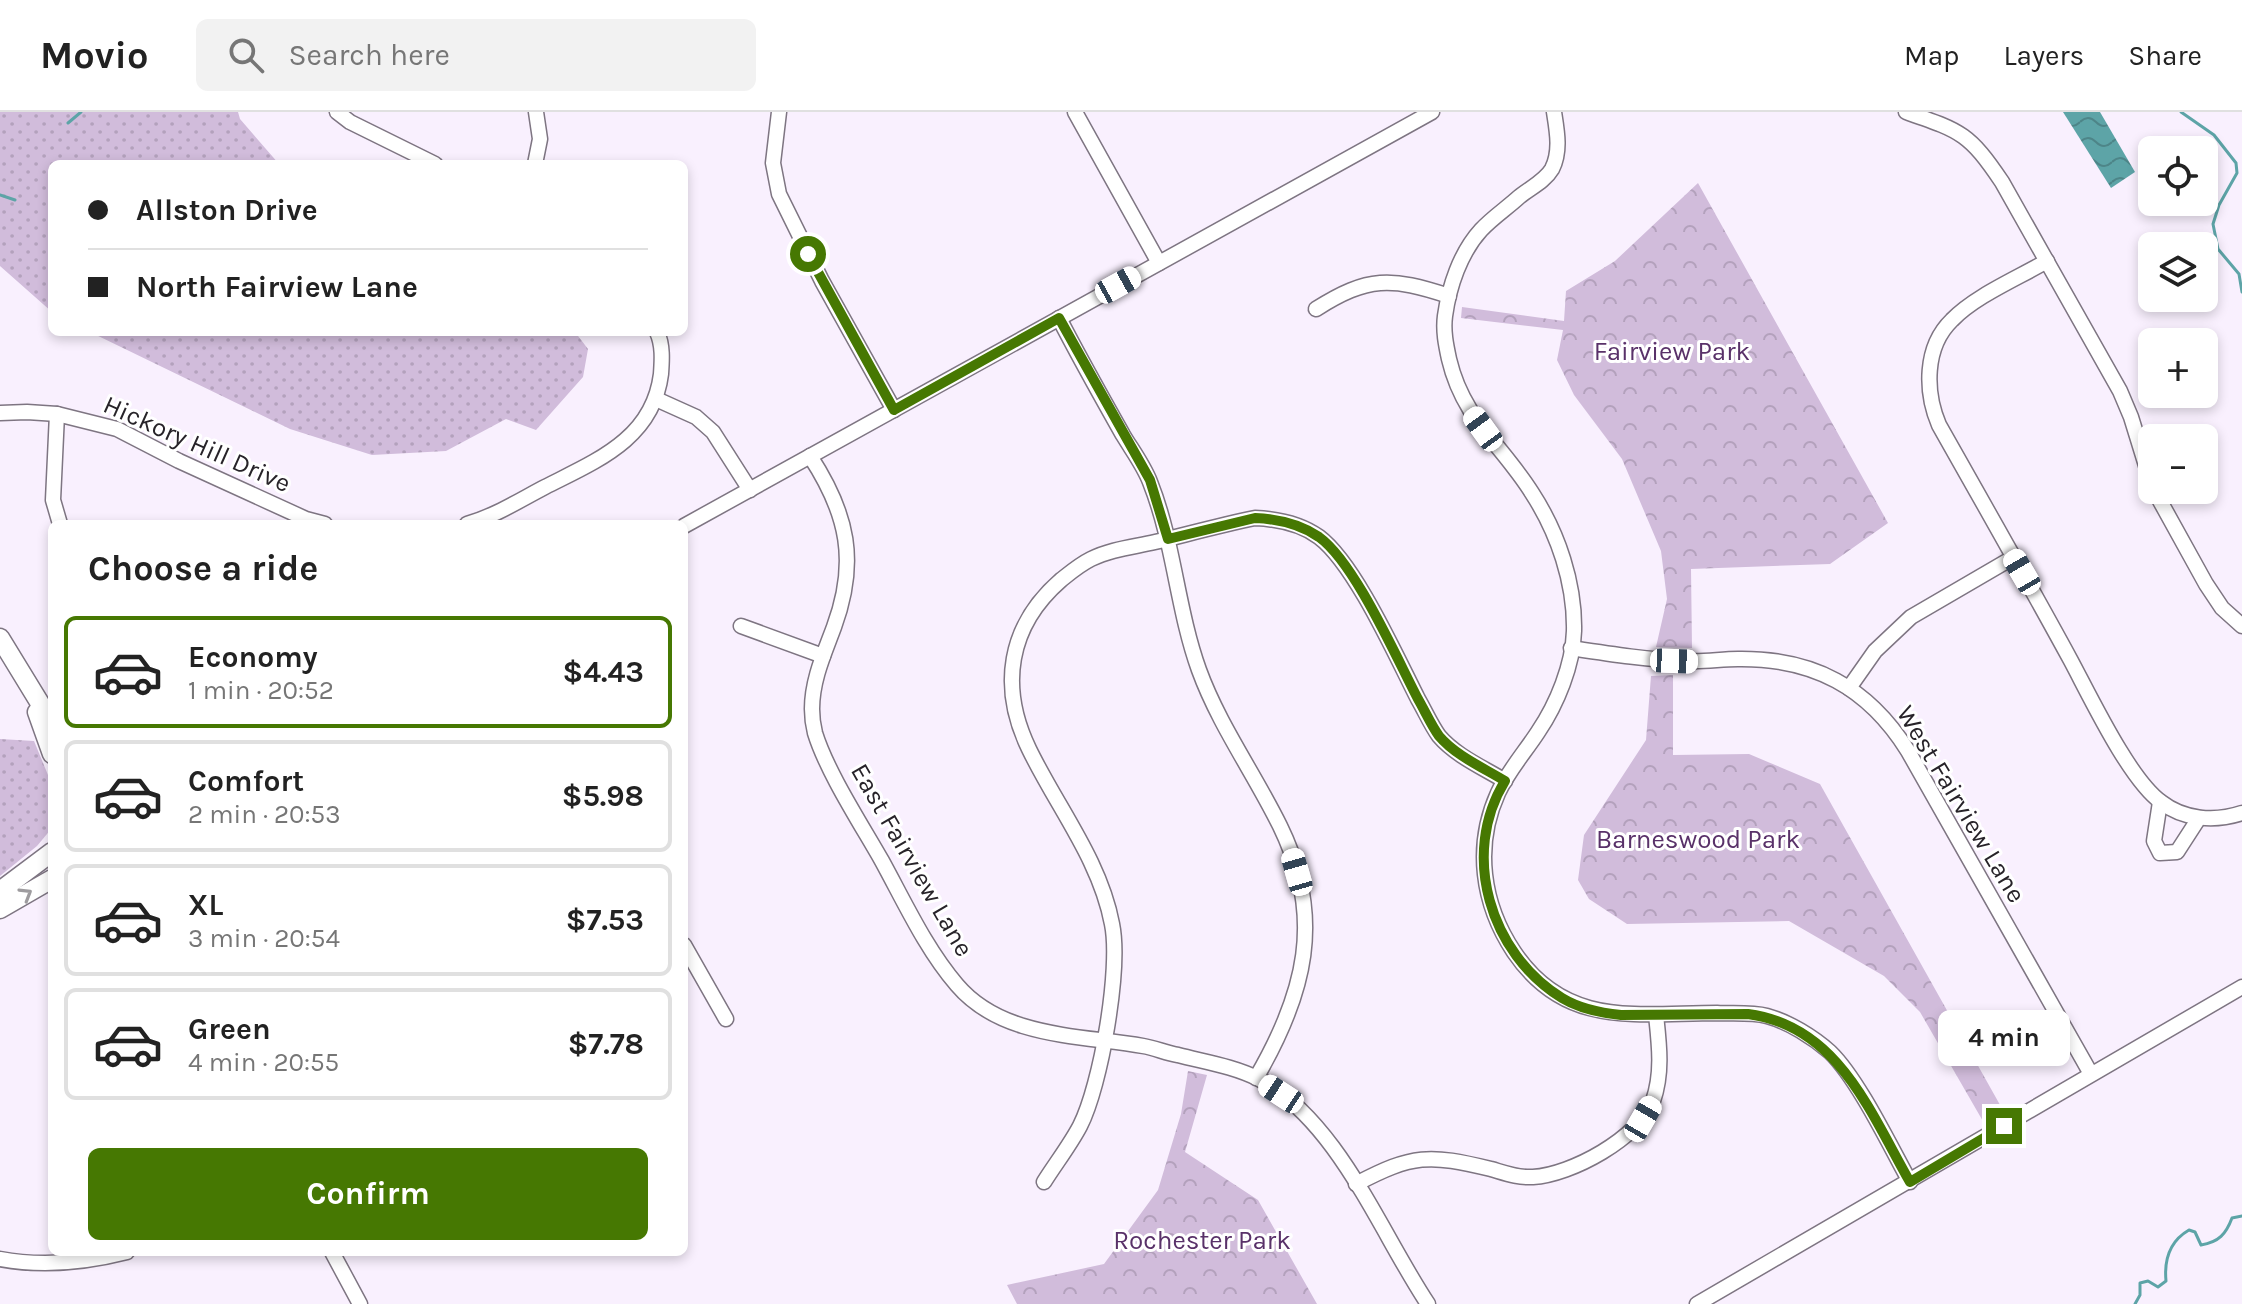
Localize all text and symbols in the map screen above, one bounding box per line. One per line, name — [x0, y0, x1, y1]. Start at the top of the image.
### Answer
search box — [196, 19, 756, 91]
text: Movio — [40, 33, 148, 78]
icon: search — [224, 33, 268, 77]
text: Search here — [288, 37, 450, 73]
text: Map — [1904, 39, 1959, 72]
text: Layers — [2003, 39, 2084, 72]
text: Share — [2128, 39, 2202, 72]
map controls — [2138, 136, 2218, 504]
button: locate — [2138, 136, 2218, 216]
text: Allston Drive — [136, 192, 318, 228]
button: layers — [2138, 232, 2218, 312]
route start — [790, 236, 826, 272]
car — [1091, 263, 1145, 307]
text: North Fairview Lane — [136, 269, 418, 305]
button: + — [2138, 328, 2218, 408]
park label: Fairview Park — [1594, 336, 1750, 367]
street label: Hickory Hill Drive — [99, 389, 295, 499]
car — [1459, 403, 1507, 455]
button: − — [2138, 424, 2218, 504]
car — [2000, 545, 2044, 599]
text: Choose a ride — [88, 547, 318, 589]
icon: car — [92, 636, 164, 708]
text: Economy — [188, 639, 318, 675]
car — [1650, 648, 1698, 674]
text: $4.43 — [563, 654, 644, 690]
text: 1 min · 20:52 — [188, 675, 334, 706]
street label: West Fairview Lane — [1890, 700, 2032, 908]
street label: East Fairview Lane — [844, 758, 980, 962]
icon: car — [92, 760, 164, 832]
text: Comfort — [188, 763, 304, 799]
text: $5.98 — [562, 778, 644, 814]
text: 2 min · 20:53 — [188, 799, 341, 830]
park label: Barneswood Park — [1596, 824, 1800, 855]
car — [1279, 846, 1315, 898]
icon: car — [92, 884, 164, 956]
text: XL — [188, 887, 223, 923]
one-way arrow — [17, 888, 32, 903]
text: $7.53 — [566, 902, 644, 938]
text: 3 min · 20:54 — [188, 923, 340, 954]
icon: car — [92, 1008, 164, 1080]
callout: 4 min — [1938, 1010, 2070, 1066]
text: Green — [188, 1011, 271, 1047]
text: 4 min — [1968, 1022, 2040, 1053]
text: $7.78 — [568, 1026, 644, 1062]
text: 4 min · 20:55 — [188, 1047, 339, 1078]
car — [1254, 1071, 1308, 1117]
car — [1621, 1092, 1665, 1146]
route end — [1986, 1108, 2022, 1144]
button: Confirm — [88, 1148, 648, 1240]
park label: Rochester Park — [1113, 1225, 1291, 1256]

